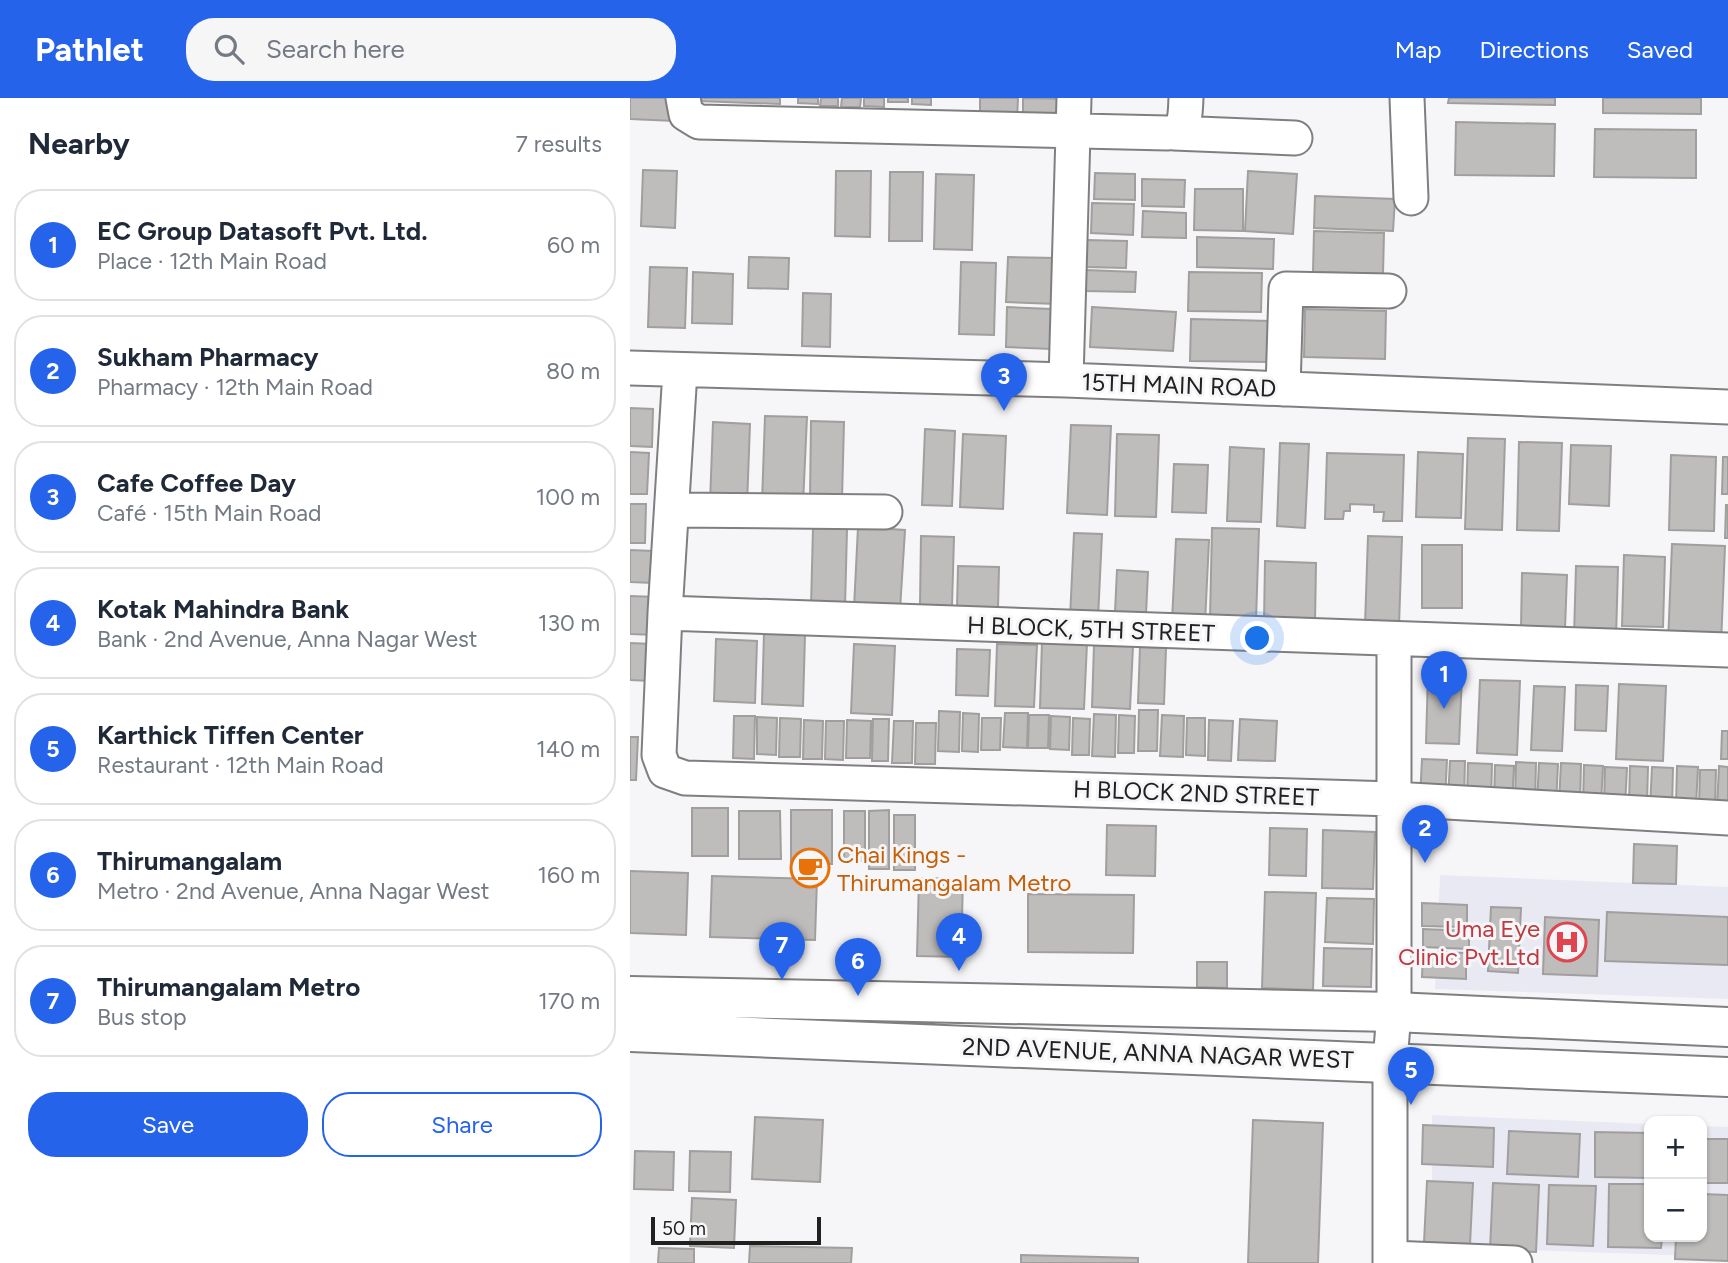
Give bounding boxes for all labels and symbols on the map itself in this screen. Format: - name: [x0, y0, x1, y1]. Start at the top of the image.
- pin: 3: [981, 353, 1027, 411]
- street label: 15TH MAIN ROAD: [1081, 367, 1277, 403]
- street label: H BLOCK, 5TH STREET: [966, 610, 1216, 648]
- your location: [1240, 621, 1274, 655]
- pin: 1: [1421, 651, 1467, 709]
- street label: H BLOCK 2ND STREET: [1072, 774, 1320, 812]
- pin: 2: [1402, 805, 1448, 863]
- place label: Chai Kings - Thirumangalam Metro: [837, 840, 1071, 897]
- cafe icon: Chai Kings - Thirumangalam Metro: [789, 847, 831, 889]
- pin: 4: [936, 913, 982, 971]
- place label: Uma Eye Clinic Pvt.Ltd: [1398, 914, 1540, 971]
- hospital icon: Uma Eye Clinic Pvt.Ltd: [1546, 921, 1588, 963]
- pin: 7: [759, 922, 805, 980]
- pin: 6: [835, 938, 881, 996]
- street label: 2ND AVENUE, ANNA NAGAR WEST: [962, 1032, 1354, 1074]
- pin: 5: [1388, 1047, 1434, 1105]
- scale bar: [651, 1214, 821, 1246]

